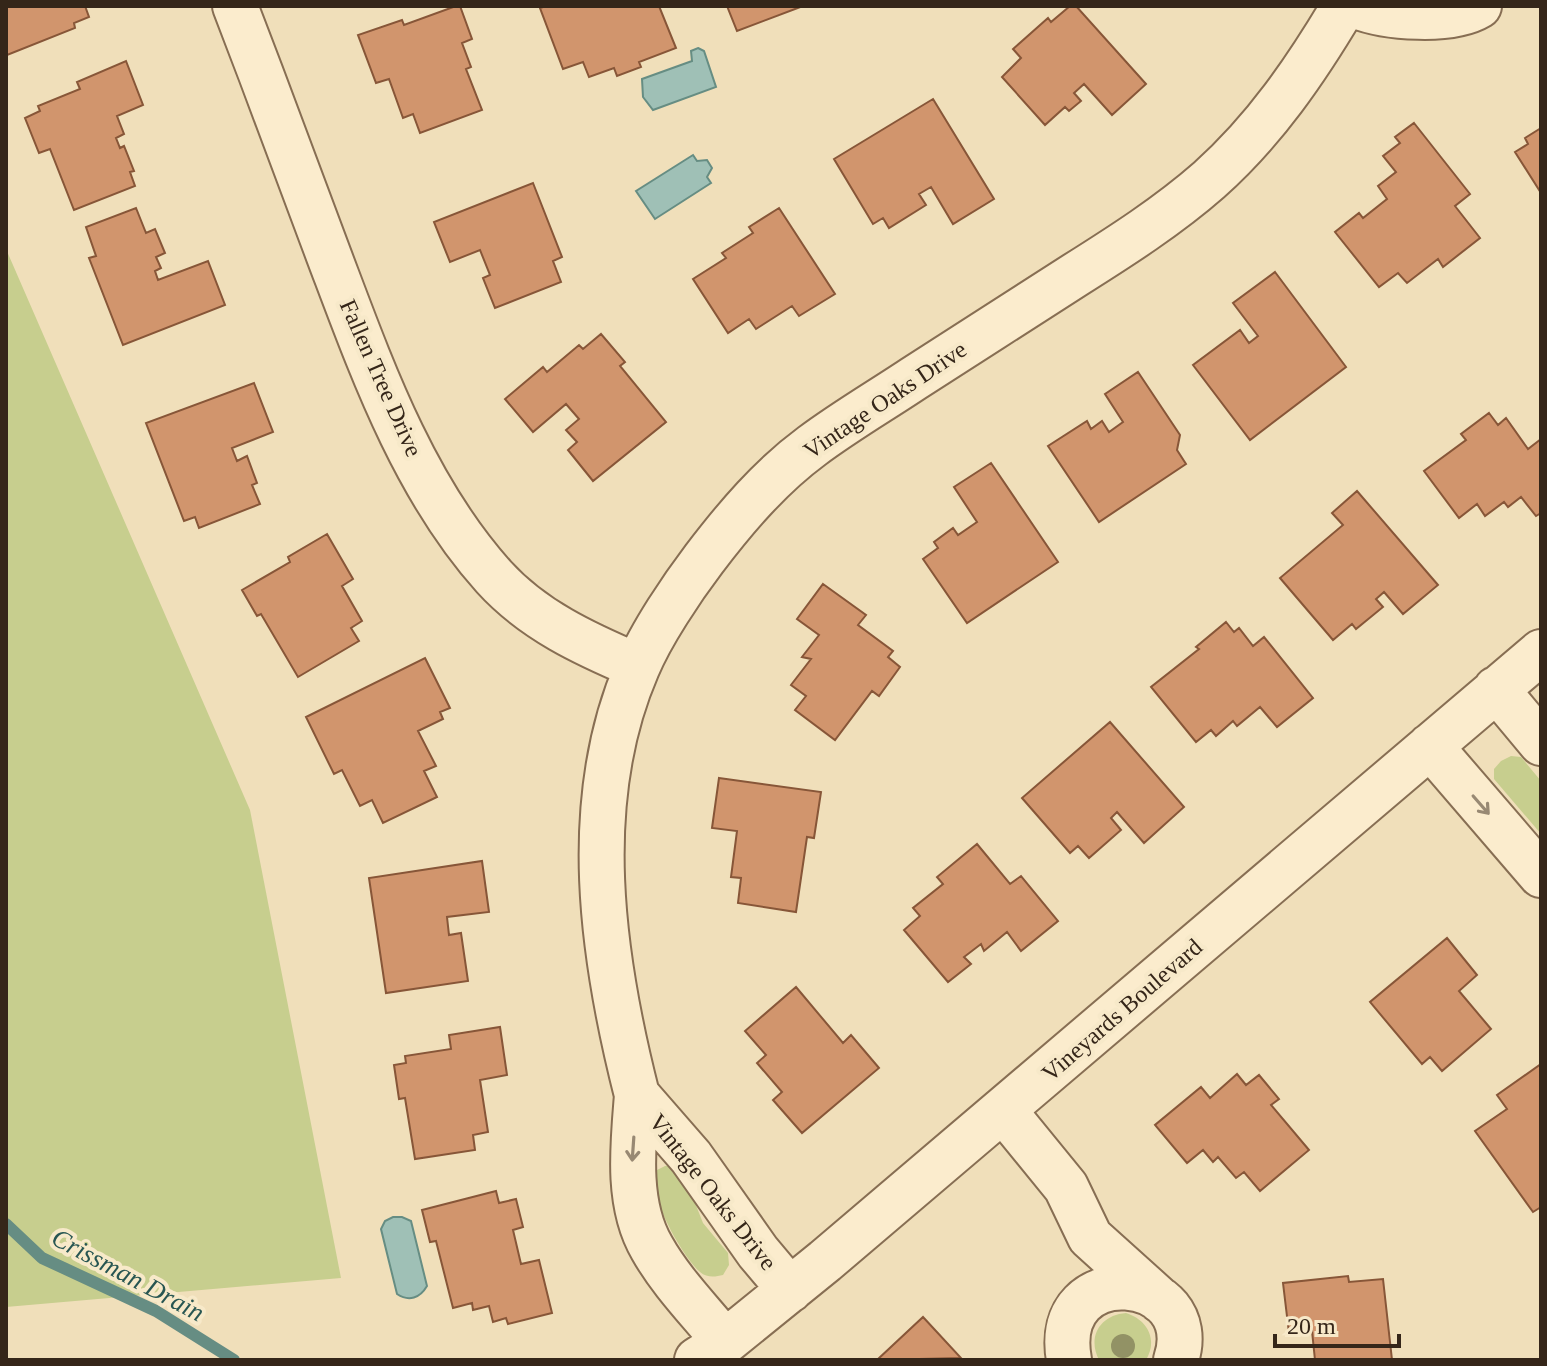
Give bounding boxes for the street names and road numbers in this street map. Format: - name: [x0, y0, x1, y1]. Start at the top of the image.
- street label: Fallen Tree Drive: [335, 295, 427, 461]
- street label: Vintage Oaks Drive: [799, 336, 971, 464]
- street label: Vineyards Boulevard: [1037, 934, 1207, 1086]
- street label: Vintage Oaks Drive: [644, 1109, 782, 1275]

